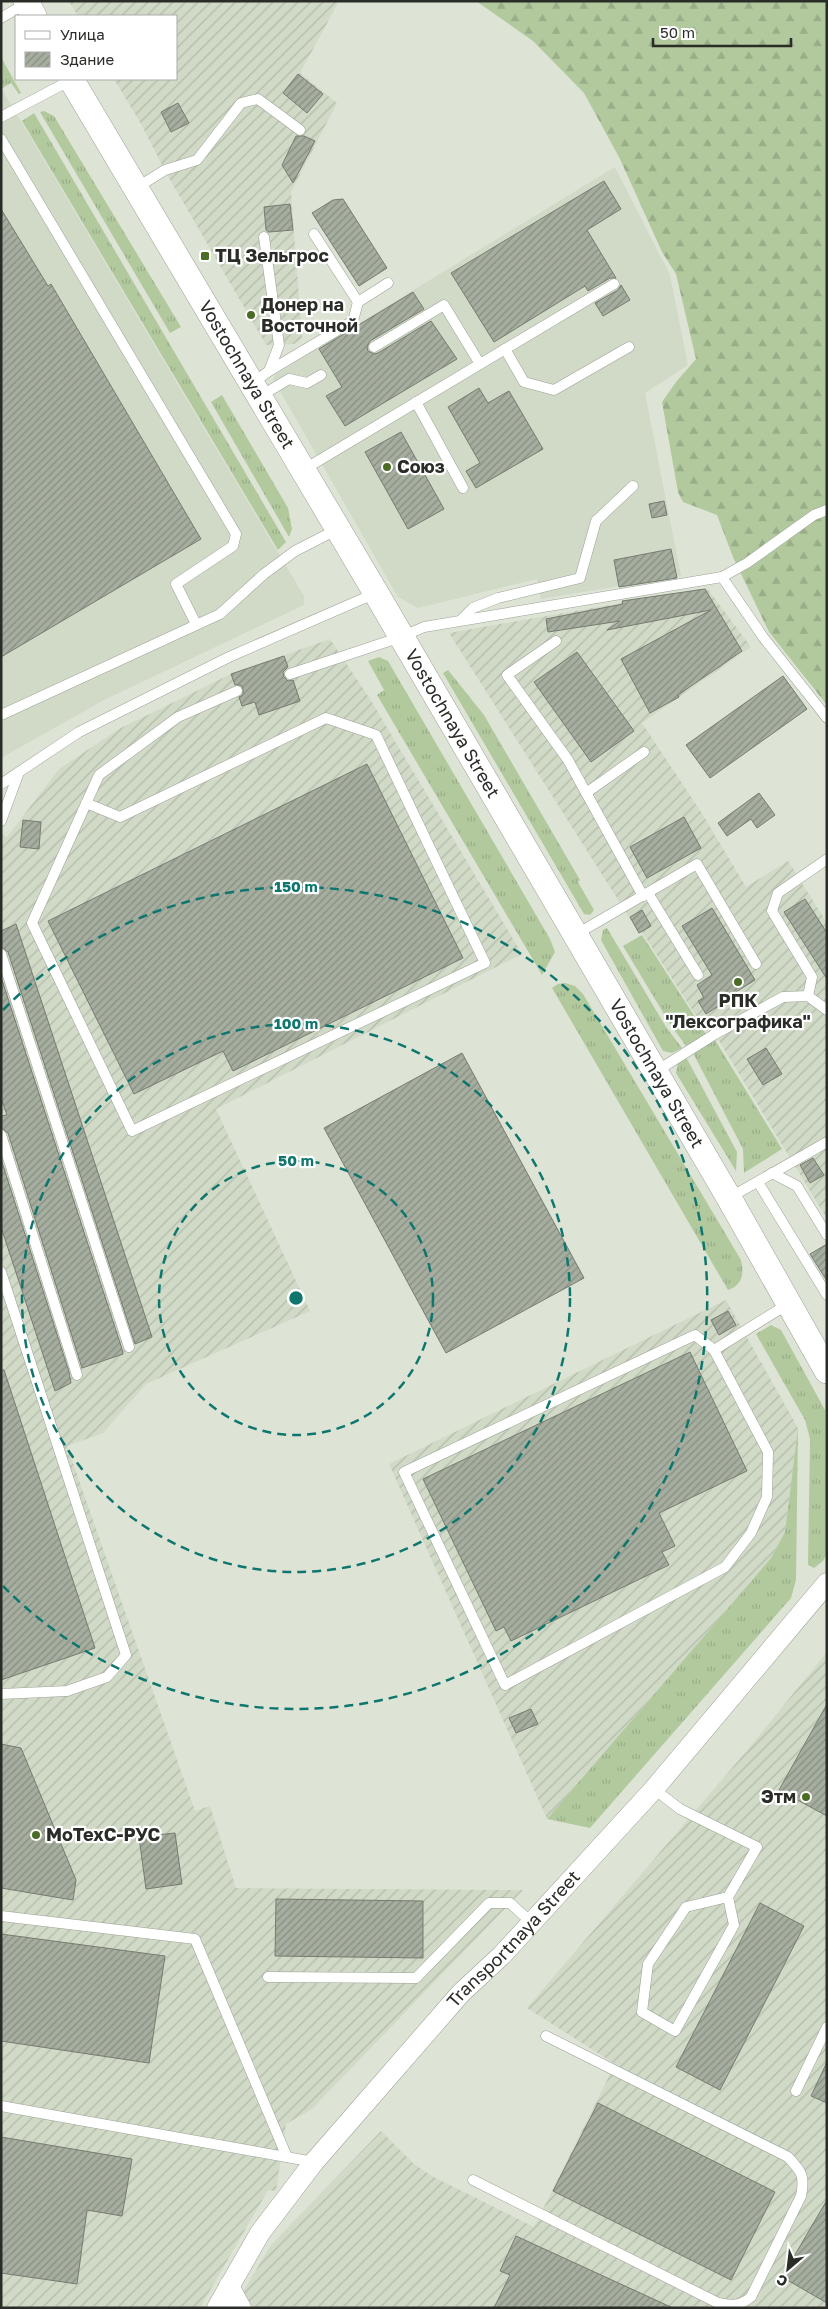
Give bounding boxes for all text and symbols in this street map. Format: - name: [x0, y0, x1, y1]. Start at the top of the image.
- legend: [15, 15, 178, 80]
- scale bar: [653, 15, 790, 47]
- text: 50 m: [660, 23, 695, 41]
- text: Улица: [60, 25, 105, 43]
- text: Здание: [60, 50, 114, 68]
- place label: ТЦ Зельгрос: [215, 244, 329, 266]
- marker: ТЦ Зельгрос: [199, 250, 211, 262]
- place label: Донер на Восточной: [261, 293, 358, 336]
- street label: Vostochnaya Street: [195, 296, 300, 452]
- marker: Донер на Восточной: [245, 309, 257, 321]
- place label: Союз: [397, 455, 445, 477]
- marker: Союз: [381, 461, 393, 473]
- street label: Vostochnaya Street: [401, 645, 505, 802]
- text: 150 m: [274, 877, 318, 895]
- marker: РПК "Лексографика": [732, 976, 744, 988]
- place label: РПК "Лексографика": [665, 989, 811, 1032]
- street label: Vostochnaya Street: [605, 995, 709, 1151]
- text: 100 m: [274, 1014, 318, 1032]
- text: 50 m: [278, 1151, 314, 1169]
- centre of rings: [287, 1289, 305, 1307]
- place label: Этм: [761, 1785, 796, 1807]
- marker: Этм: [800, 1791, 812, 1803]
- place label: МоТехС-РУС: [46, 1823, 161, 1845]
- marker: МоТехС-РУС: [30, 1829, 42, 1841]
- street label: Transportnaya Street: [442, 1865, 584, 2011]
- north arrow: [763, 2244, 813, 2294]
- text: С: [773, 2271, 790, 2291]

